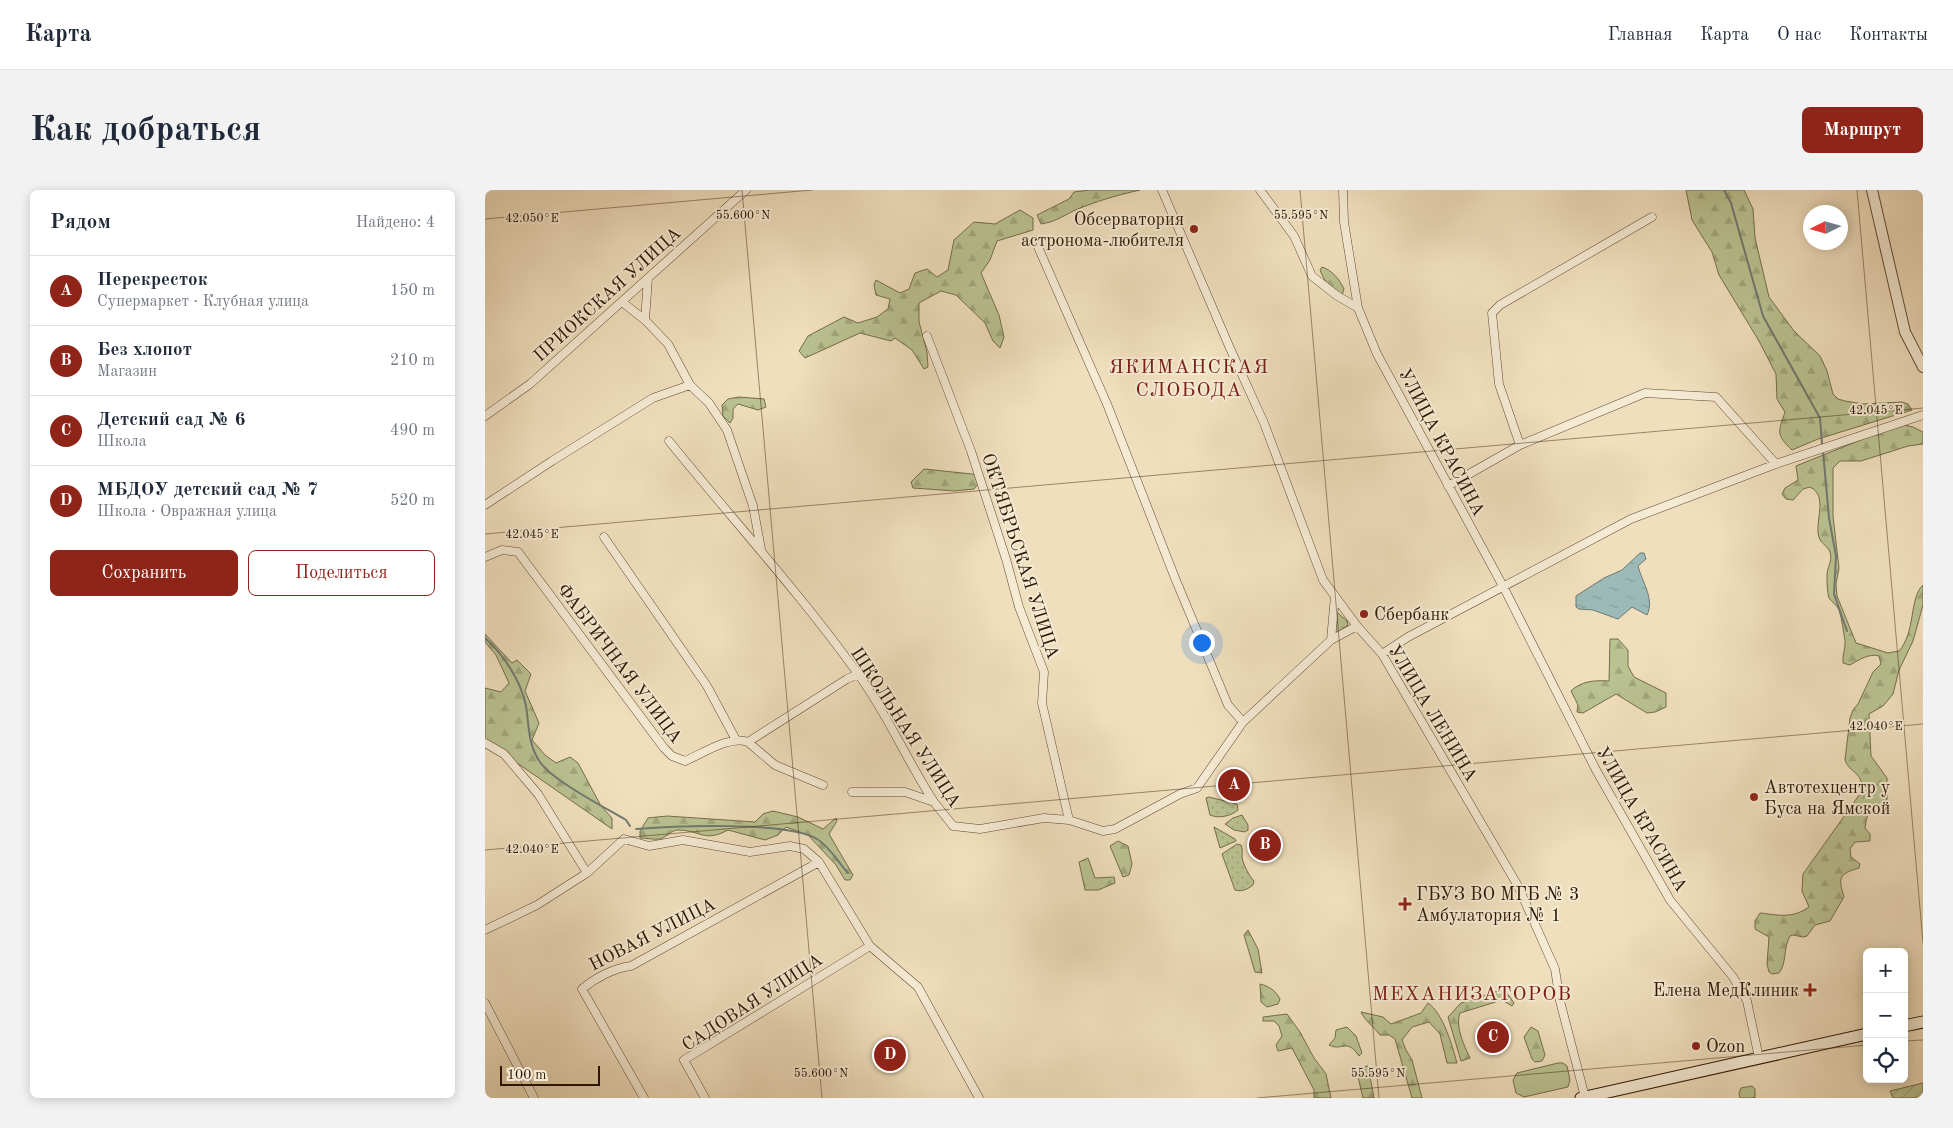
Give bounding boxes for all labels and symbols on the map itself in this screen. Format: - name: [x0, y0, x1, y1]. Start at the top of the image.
- north arrow: [1803, 205, 1848, 250]
- text: 55.600°N: [716, 209, 770, 222]
- text: 55.595°N: [1274, 209, 1328, 222]
- place label: Обсерватория астронома-любителя: [1021, 211, 1184, 250]
- text: 42.050°E: [505, 212, 559, 225]
- marker: Обсерватория астронома-любителя: [1188, 223, 1200, 235]
- street label: ПРИОКСКАЯ УЛИЦА: [531, 224, 685, 365]
- district label: ЯКИМАНСКАЯ СЛОБОДА: [1109, 358, 1269, 401]
- street label: УЛИЦА КРАСИНА: [1395, 366, 1488, 519]
- text: 42.045°E: [1849, 404, 1903, 417]
- street label: ОКТЯБРЬСКАЯ УЛИЦА: [978, 451, 1062, 662]
- text: 42.045°E: [505, 528, 559, 541]
- street label: ФАБРИЧНАЯ УЛИЦА: [554, 581, 685, 747]
- place label: Сбербанк: [1374, 606, 1449, 624]
- marker: Сбербанк: [1358, 608, 1370, 620]
- your location: [1189, 630, 1215, 656]
- street label: УЛИЦА ЛЕНИНА: [1384, 642, 1480, 785]
- street label: ШКОЛЬНАЯ УЛИЦА: [847, 644, 964, 811]
- text: 42.040°E: [1849, 721, 1903, 733]
- street label: УЛИЦА КРАСИНА: [1592, 744, 1690, 895]
- pin: A: [1218, 766, 1250, 804]
- place label: Автотехцентр у Буса на Ямской: [1764, 779, 1891, 818]
- marker: Автотехцентр у Буса на Ямской: [1748, 791, 1760, 803]
- pin: B: [1249, 826, 1281, 864]
- text: 42.040°E: [505, 844, 559, 856]
- place label: ГБУЗ ВО МГБ № 3 Амбулатория № 1: [1416, 886, 1579, 925]
- street label: НОВАЯ УЛИЦА: [586, 895, 719, 974]
- marker: ГБУЗ ВО МГБ № 3 Амбулатория № 1: [1398, 897, 1412, 911]
- street label: САДОВАЯ УЛИЦА: [679, 951, 826, 1055]
- place label: Елена МедКлиник: [1653, 982, 1799, 1000]
- marker: Елена МедКлиник: [1803, 983, 1817, 997]
- district label: МЕХАНИЗАТОРОВ: [1372, 985, 1572, 1005]
- pin: C: [1477, 1018, 1509, 1056]
- pin: D: [874, 1036, 906, 1074]
- place label: Ozon: [1706, 1038, 1745, 1056]
- marker: Ozon: [1690, 1040, 1702, 1052]
- scale bar: [500, 1063, 600, 1086]
- text: 55.600°N: [794, 1067, 848, 1080]
- text: 55.595°N: [1351, 1067, 1405, 1080]

